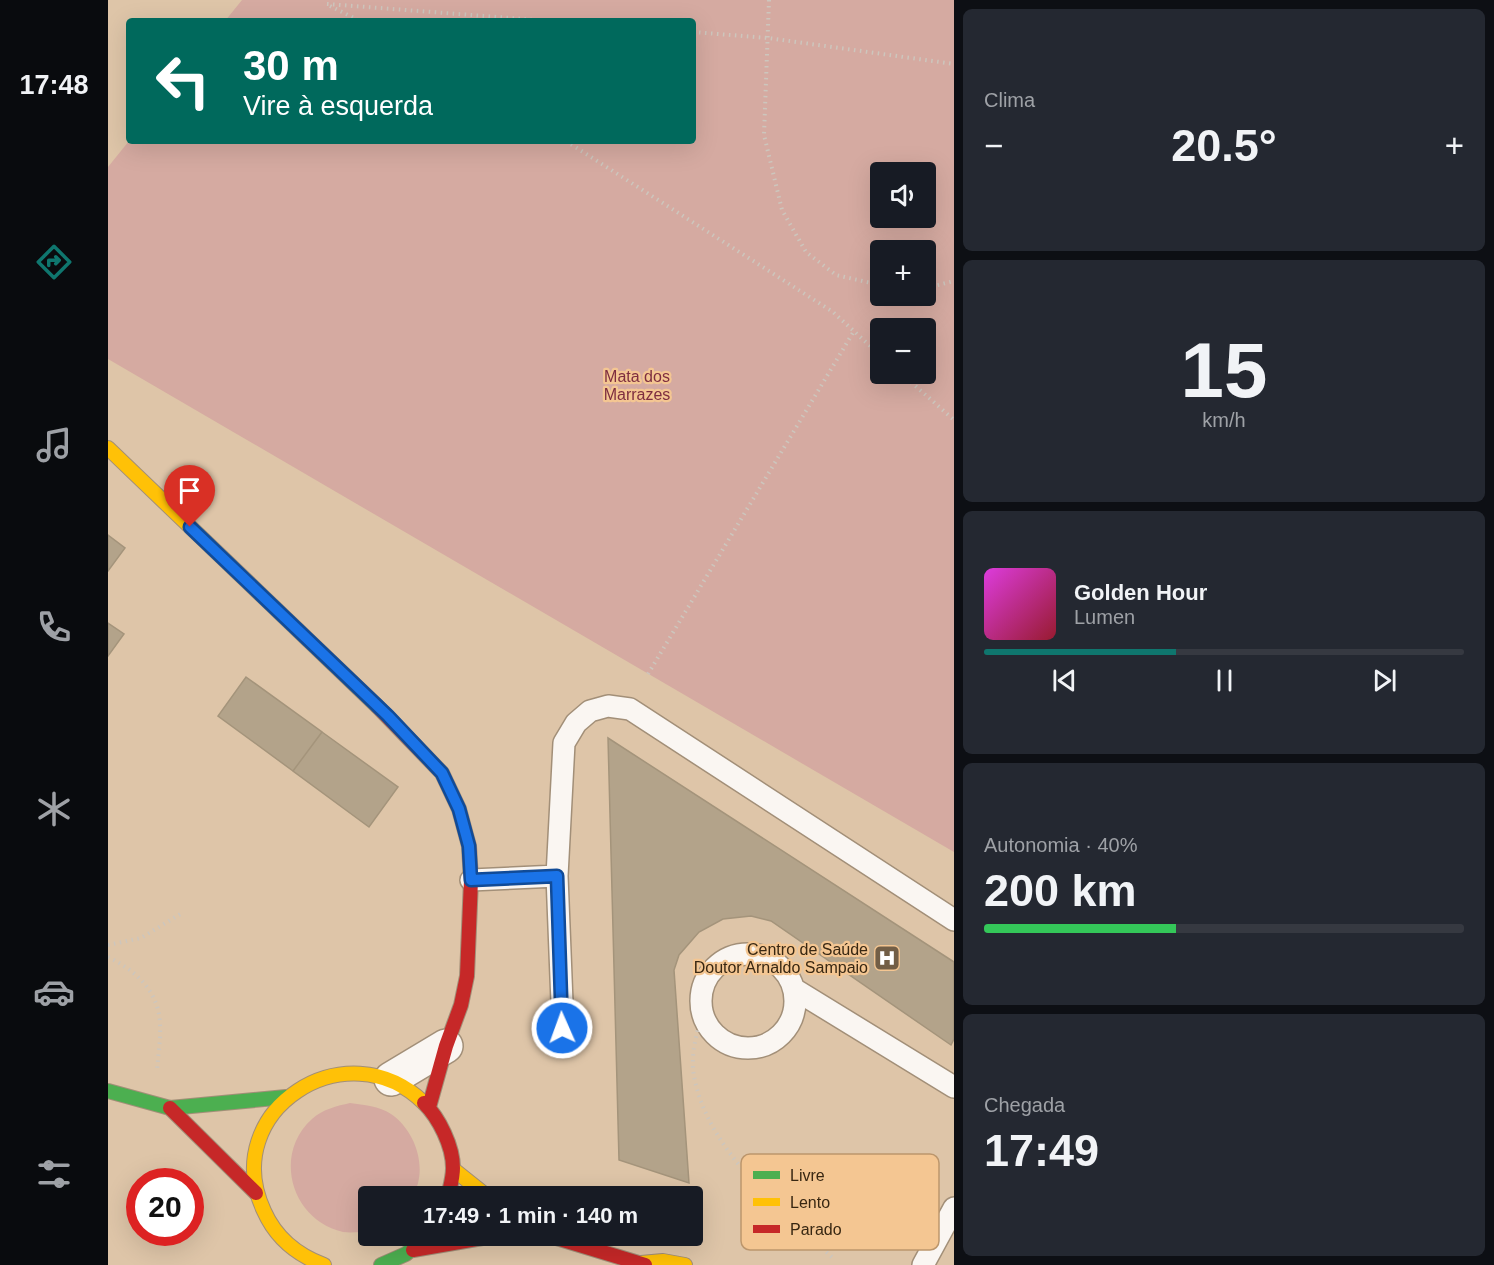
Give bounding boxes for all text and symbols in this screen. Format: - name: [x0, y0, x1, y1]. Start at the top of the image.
- icon: left: [144, 42, 222, 120]
- text: 30 m: [243, 42, 339, 89]
- text: 17:48: [19, 70, 89, 100]
- text: Clima: [984, 89, 1035, 111]
- text: Vire à esquerda: [243, 91, 433, 121]
- text: 20.5°: [1171, 120, 1277, 171]
- text: −: [984, 127, 1003, 164]
- text: +: [1445, 127, 1464, 164]
- map controls: [870, 162, 936, 384]
- button: sound: [870, 162, 936, 228]
- button: +: [870, 240, 936, 306]
- icon: directions: [33, 241, 75, 283]
- button: −: [870, 318, 936, 384]
- text: 15: [1181, 326, 1267, 414]
- park label: Mata dos Marrazes: [604, 368, 670, 403]
- text: km/h: [1202, 409, 1246, 431]
- icon: music: [33, 424, 75, 466]
- pin: [164, 465, 215, 527]
- icon: arrive: [173, 474, 206, 507]
- text: Golden Hour: [1074, 580, 1207, 605]
- icon: phone: [33, 606, 75, 648]
- text: Lumen: [1074, 606, 1135, 628]
- icon: previous: [1048, 664, 1081, 697]
- icon: pause: [1208, 664, 1241, 697]
- icon: next: [1368, 664, 1401, 697]
- icon: climate: [33, 788, 75, 830]
- text: Autonomia · 40%: [984, 834, 1137, 856]
- text: 200 km: [984, 865, 1137, 916]
- place label: Centro de Saúde Doutor Arnaldo Sampaio: [694, 941, 868, 976]
- hospital icon: Centro de Saúde Doutor Arnaldo Sampaio: [872, 943, 902, 973]
- icon: car: [33, 971, 75, 1013]
- position arrow: [530, 996, 594, 1060]
- text: Chegada: [984, 1094, 1065, 1116]
- text: 17:49: [984, 1125, 1099, 1176]
- icon: filters: [33, 1153, 75, 1195]
- legend: [741, 1154, 939, 1250]
- text: Livre: [790, 1167, 825, 1184]
- speed limit sign: 20: [126, 1168, 204, 1246]
- text: Lento: [790, 1194, 830, 1211]
- text: 17:49 · 1 min · 140 m: [423, 1203, 638, 1228]
- text: Parado: [790, 1221, 842, 1238]

